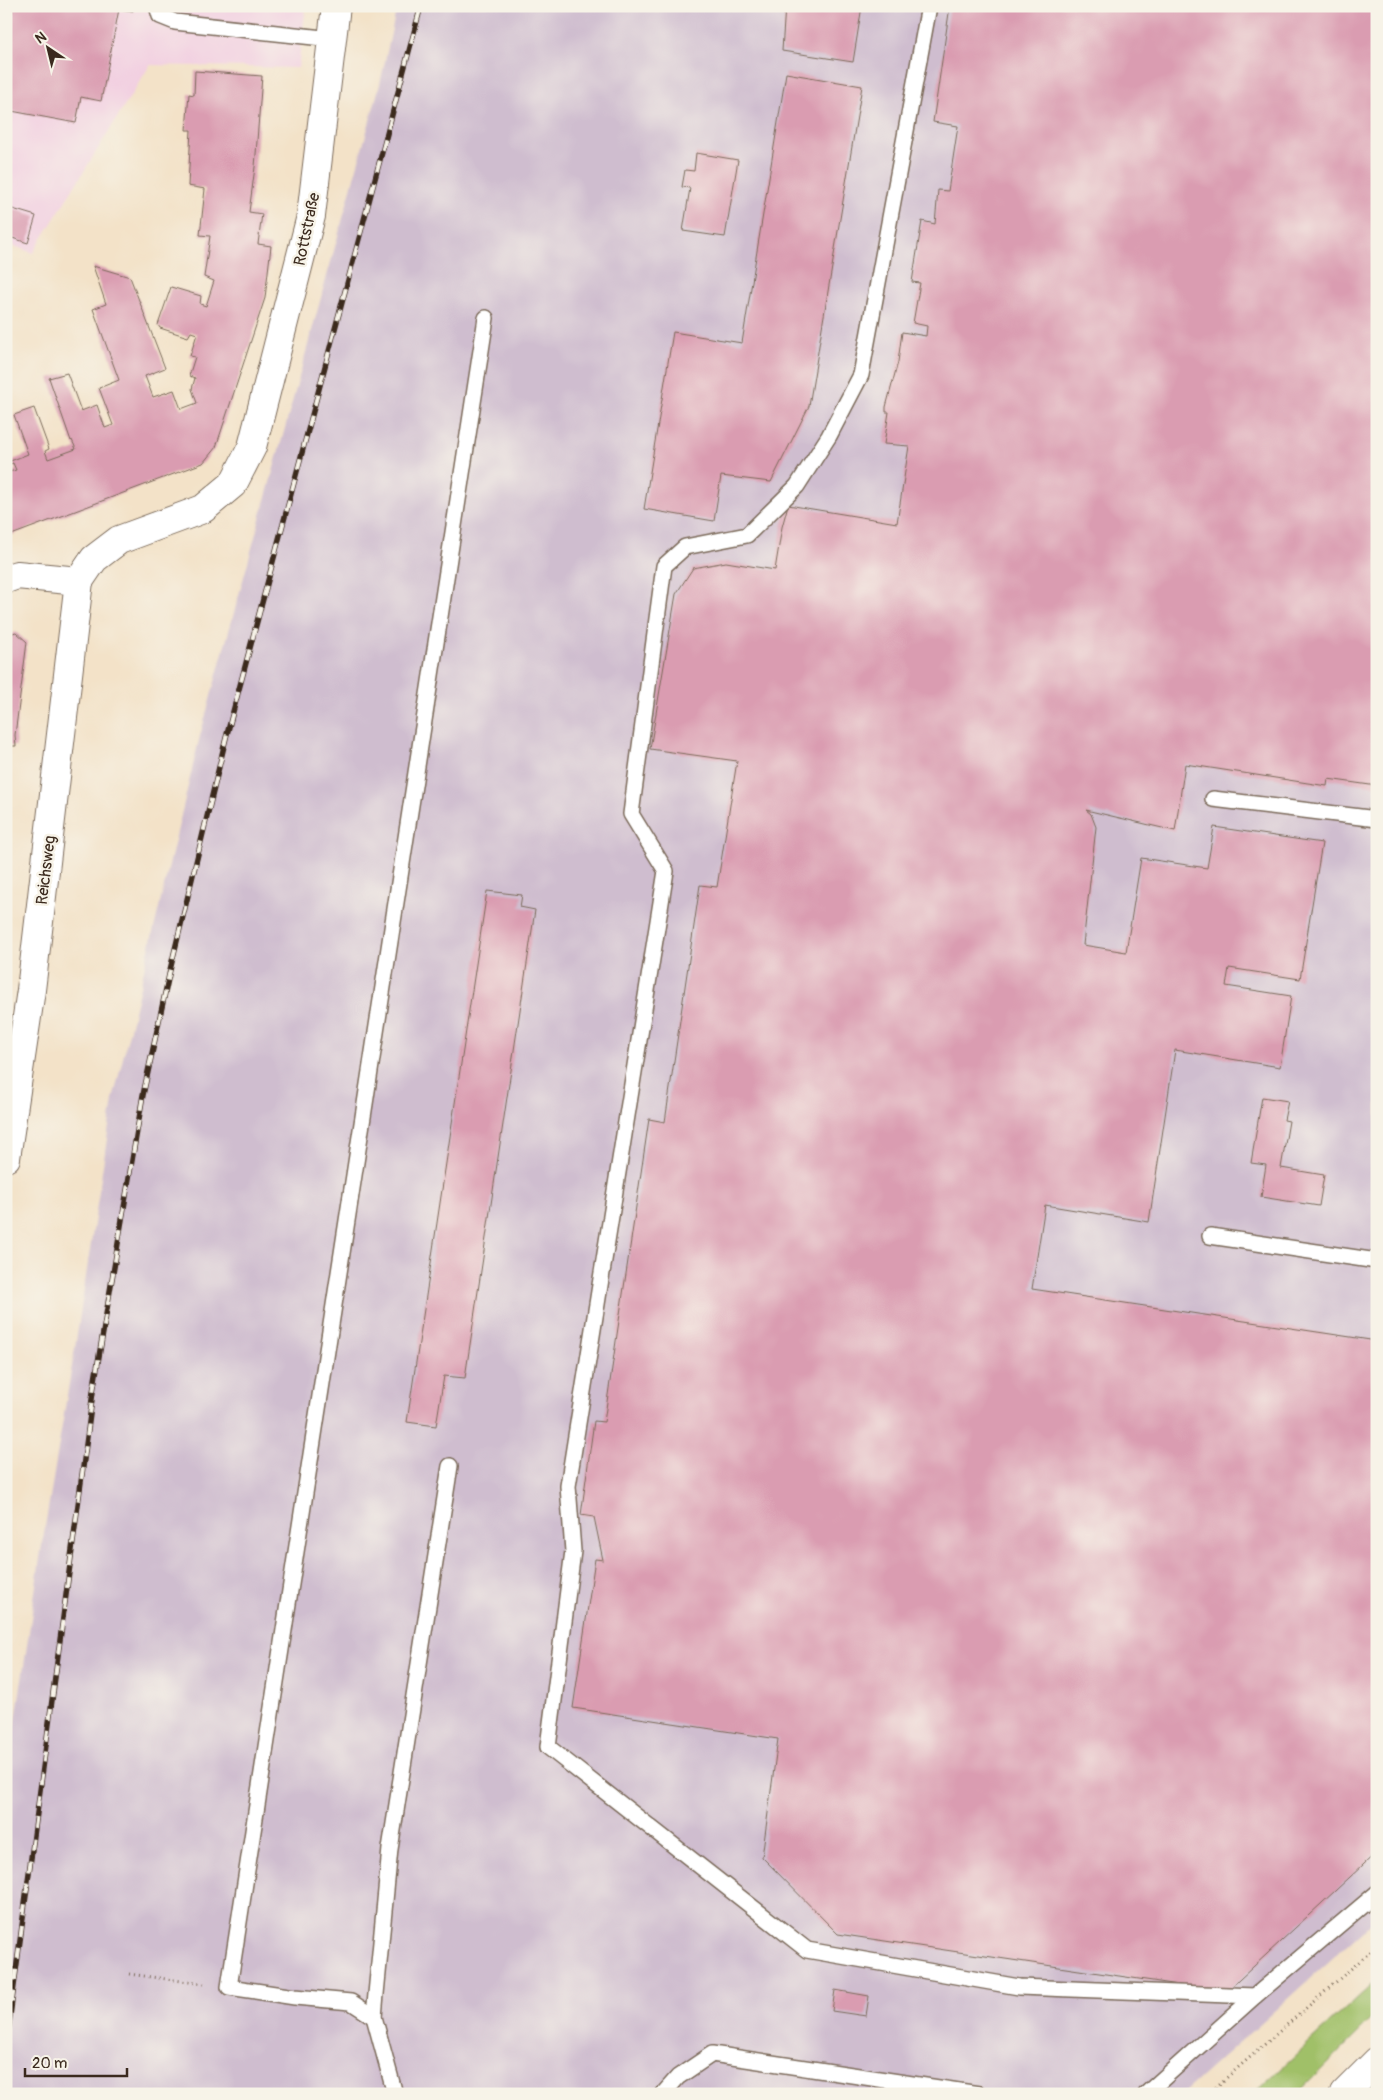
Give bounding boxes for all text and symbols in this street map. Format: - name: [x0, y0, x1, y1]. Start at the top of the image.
- north arrow: [22, 22, 72, 72]
- text: N: [32, 28, 50, 47]
- street label: Rottstraße: [289, 191, 324, 268]
- street label: Reichsweg: [32, 834, 60, 906]
- scale bar: [25, 2045, 128, 2077]
- text: 20 m: [32, 2054, 67, 2073]

